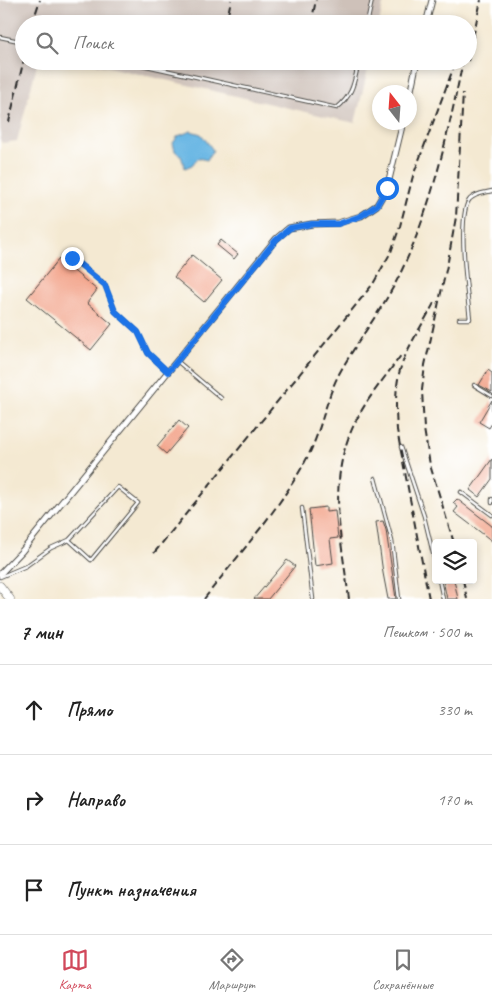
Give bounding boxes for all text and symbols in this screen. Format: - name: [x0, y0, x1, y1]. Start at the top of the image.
- search box: [15, 15, 477, 70]
- icon: search: [33, 29, 61, 57]
- text: Поиск: [73, 31, 113, 55]
- north arrow: [372, 85, 417, 130]
- route start: [376, 177, 399, 200]
- route end: [61, 247, 84, 270]
- map controls: [432, 539, 477, 584]
- button: layers: [432, 539, 477, 584]
- text: 7 мин: [20, 619, 63, 645]
- text: Пешком · 500 m: [383, 622, 472, 642]
- icon: ahead: [20, 696, 48, 724]
- text: Прямо: [67, 698, 112, 722]
- text: 330 m: [438, 700, 472, 720]
- icon: right: [20, 786, 48, 814]
- text: Направо: [67, 788, 125, 812]
- text: 170 m: [438, 790, 472, 810]
- icon: arrive: [20, 876, 48, 904]
- text: Пункт назначения: [67, 878, 196, 902]
- tab: Карта: [59, 946, 91, 993]
- tab: Маршрут: [209, 946, 255, 993]
- tab: Сохранённые: [372, 946, 433, 993]

